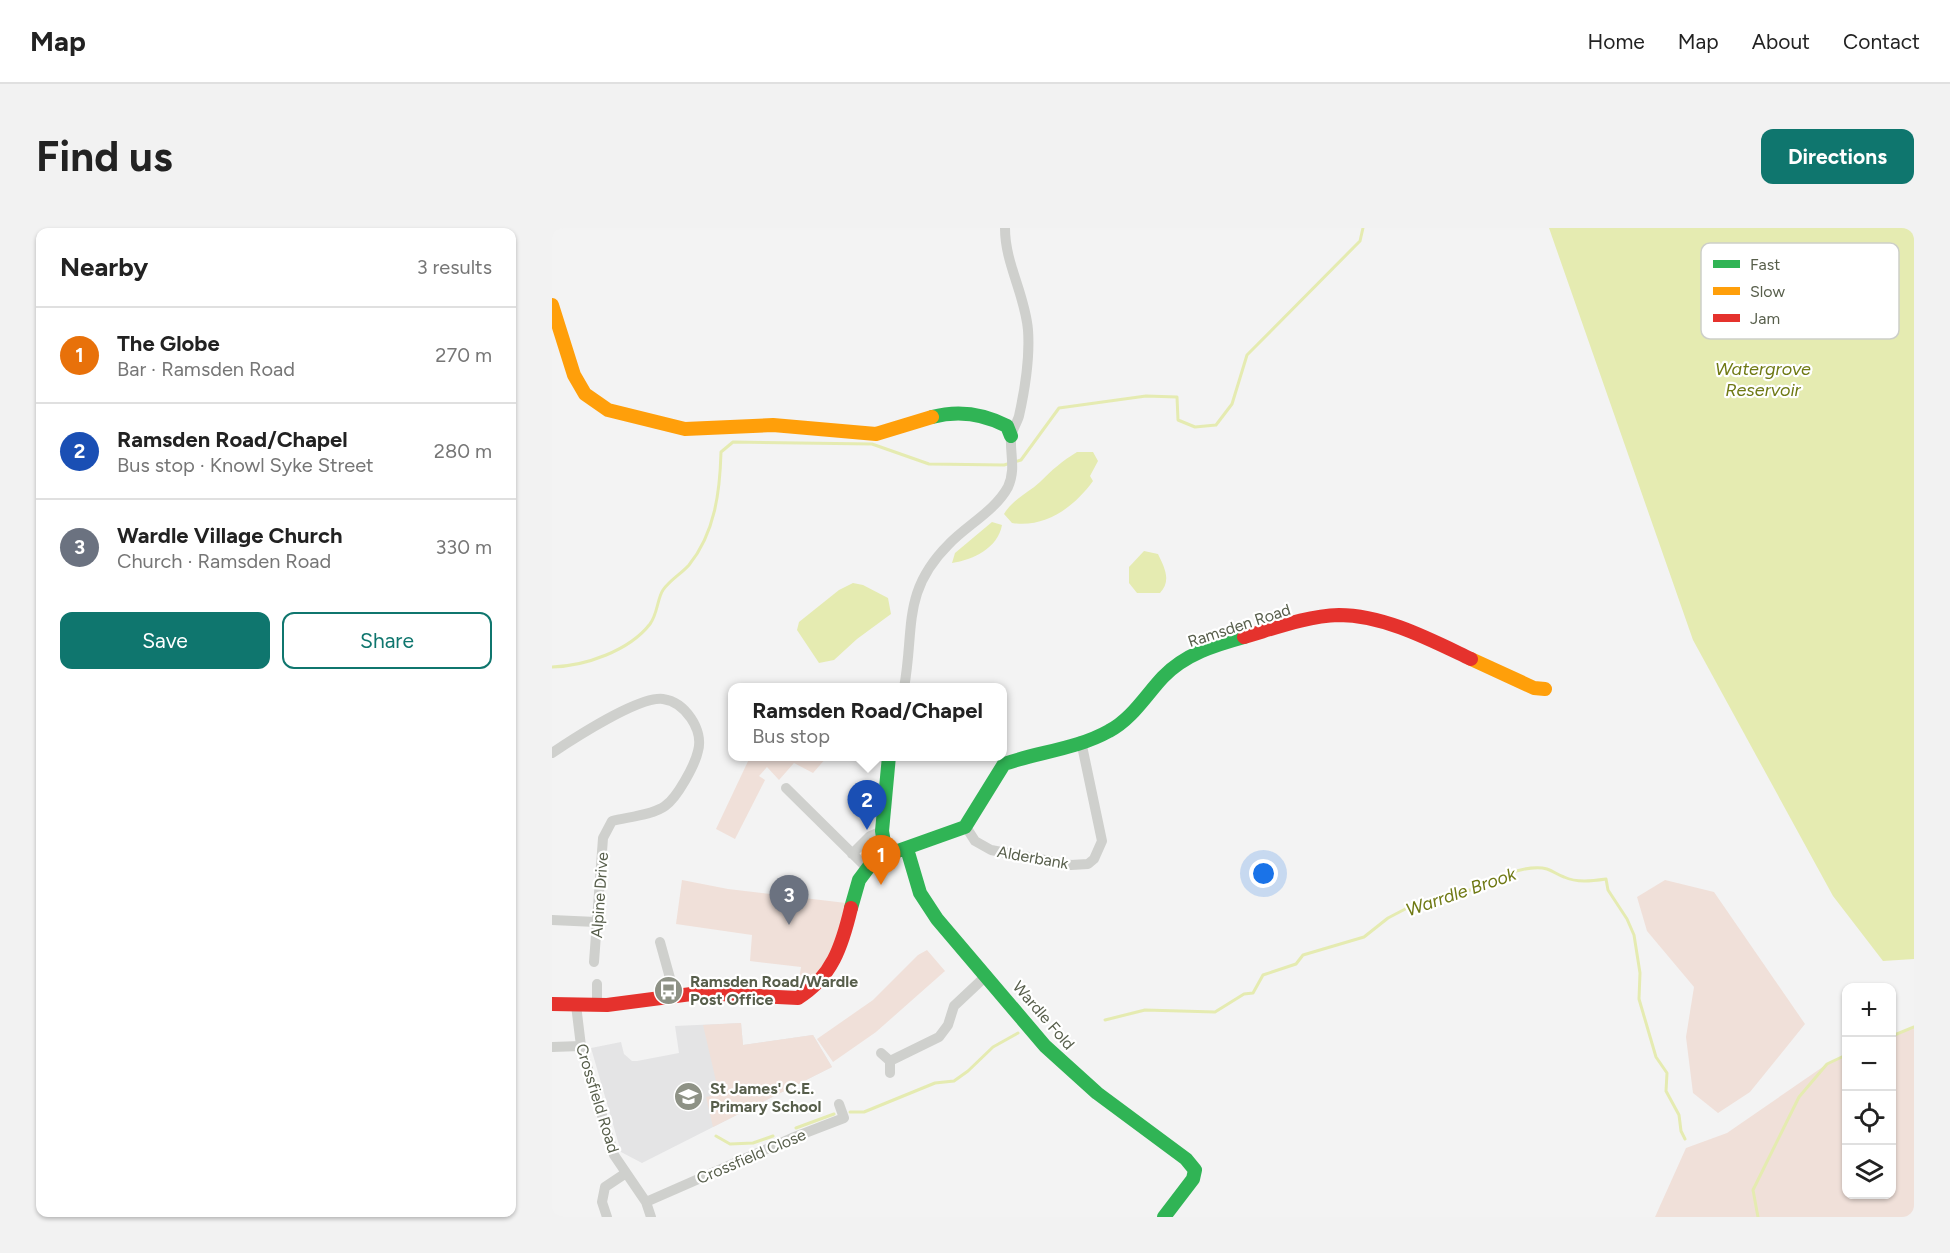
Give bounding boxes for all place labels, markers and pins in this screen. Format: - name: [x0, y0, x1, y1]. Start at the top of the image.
- pin: 2: [848, 780, 886, 830]
- pin: 1: [862, 836, 900, 885]
- pin: 3: [770, 876, 808, 925]
- place label: Ramsden Road/Wardle Post Office: [690, 972, 858, 1009]
- bus stop icon: Ramsden Road/Wardle Post Office: [653, 974, 685, 1006]
- place label: St James' C.E. Primary School: [710, 1079, 822, 1116]
- school or university icon: St James' C.E. Primary School: [673, 1081, 705, 1113]

